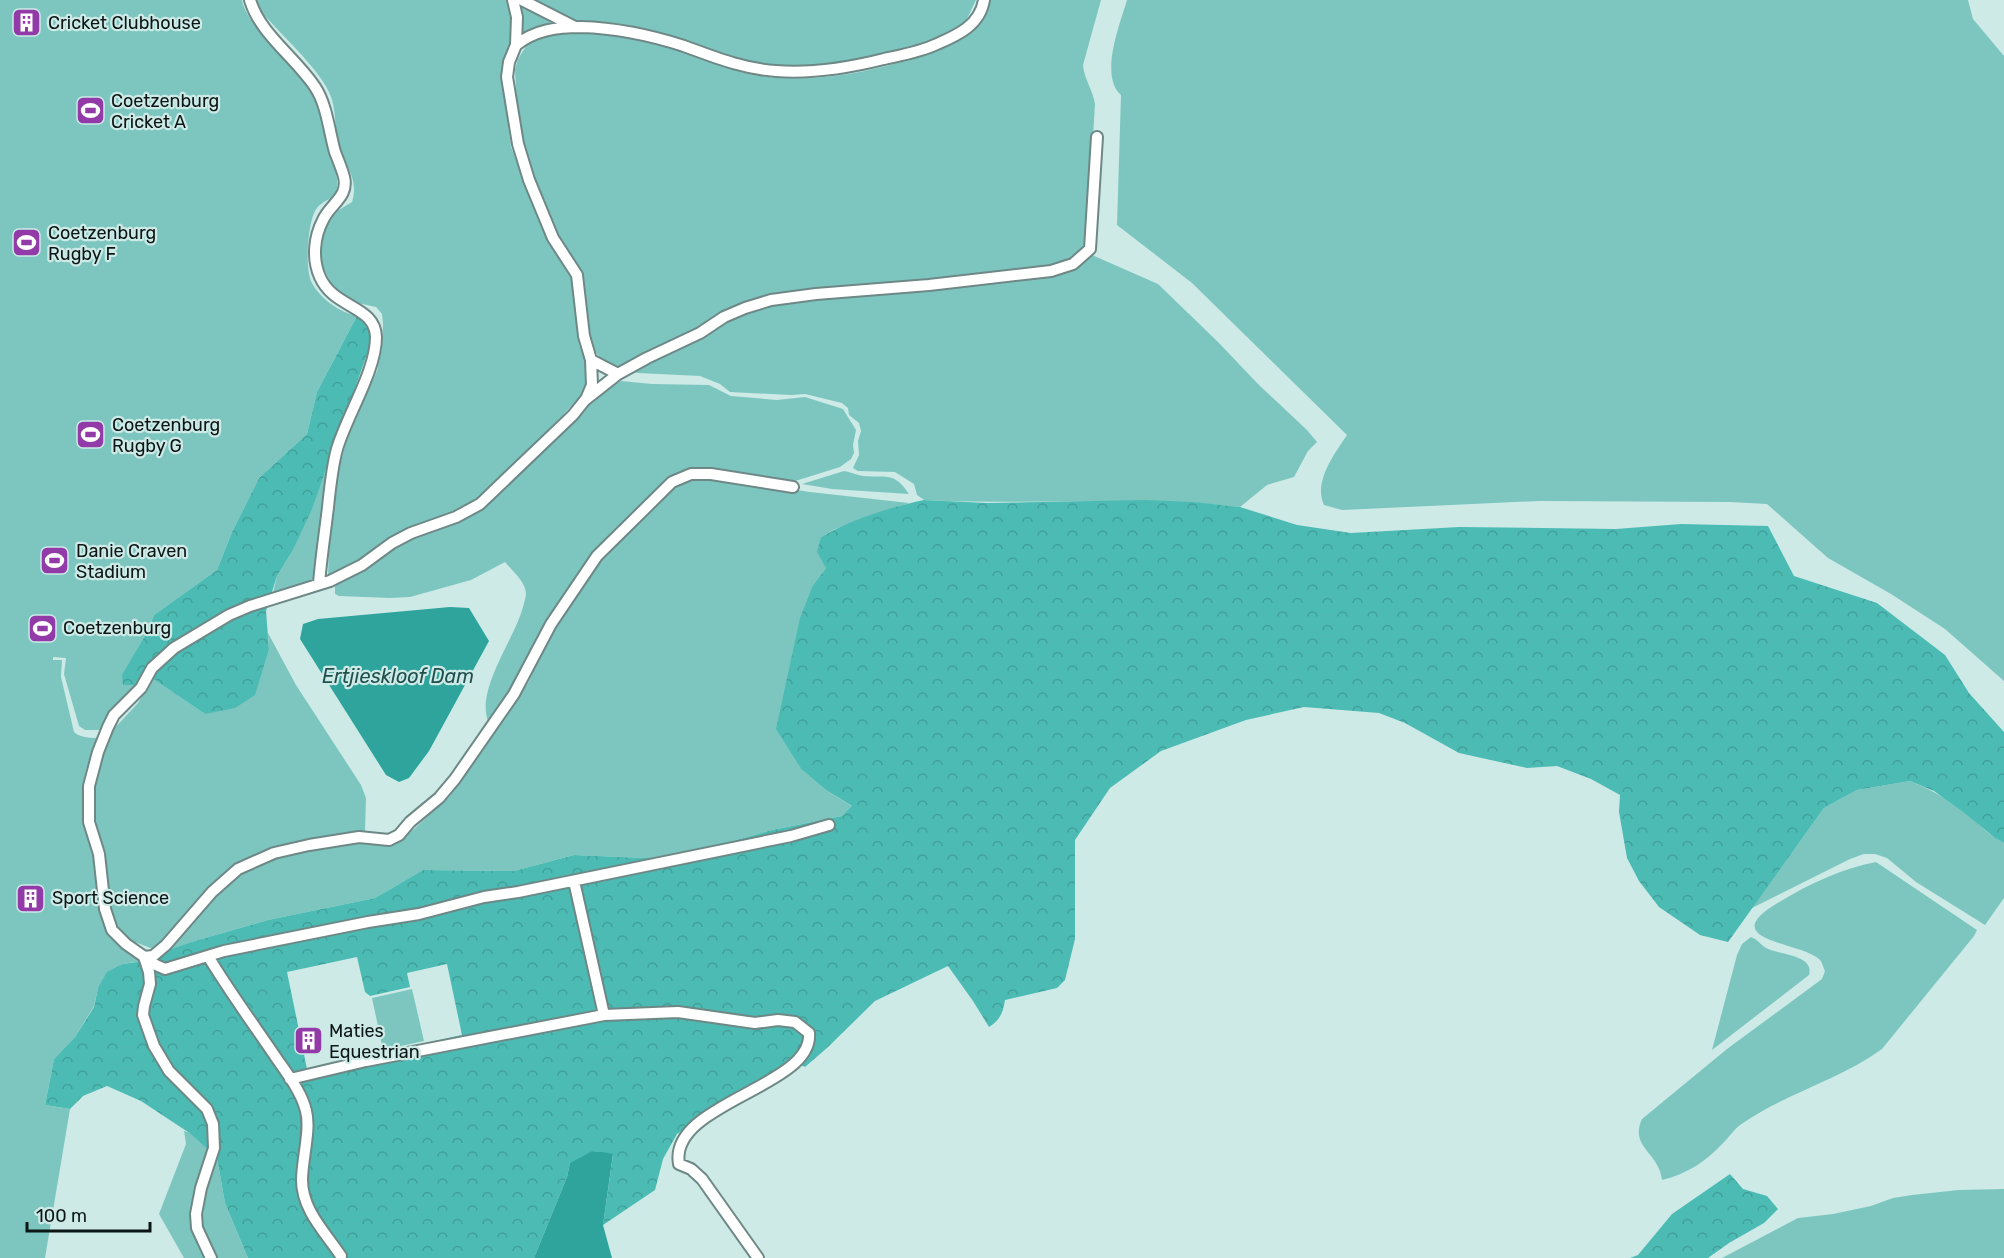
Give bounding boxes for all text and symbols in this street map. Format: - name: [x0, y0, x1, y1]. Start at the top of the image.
- building icon: Cricket Clubhouse: [11, 7, 43, 39]
- place label: Cricket Clubhouse: [48, 12, 201, 34]
- place label: Coetzenburg Cricket A: [111, 90, 219, 133]
- sports icon: Coetzenburg Cricket A: [74, 95, 106, 127]
- place label: Coetzenburg Rugby F: [48, 222, 156, 265]
- sports icon: Coetzenburg Rugby F: [11, 227, 43, 259]
- place label: Coetzenburg Rugby G: [112, 414, 220, 457]
- sports icon: Coetzenburg Rugby G: [75, 419, 107, 451]
- place label: Danie Craven Stadium: [76, 540, 187, 583]
- sports icon: Danie Craven Stadium: [39, 545, 71, 577]
- sports icon: Coetzenburg: [26, 612, 58, 644]
- place label: Coetzenburg: [63, 617, 171, 639]
- water label: Ertjieskloof Dam: [322, 664, 474, 688]
- building icon: Sport Science: [15, 882, 47, 914]
- place label: Sport Science: [52, 887, 169, 909]
- place label: Maties Equestrian: [329, 1020, 420, 1063]
- building icon: Maties Equestrian: [292, 1025, 324, 1057]
- scale bar: [27, 1195, 150, 1233]
- text: 100 m: [36, 1205, 87, 1227]

